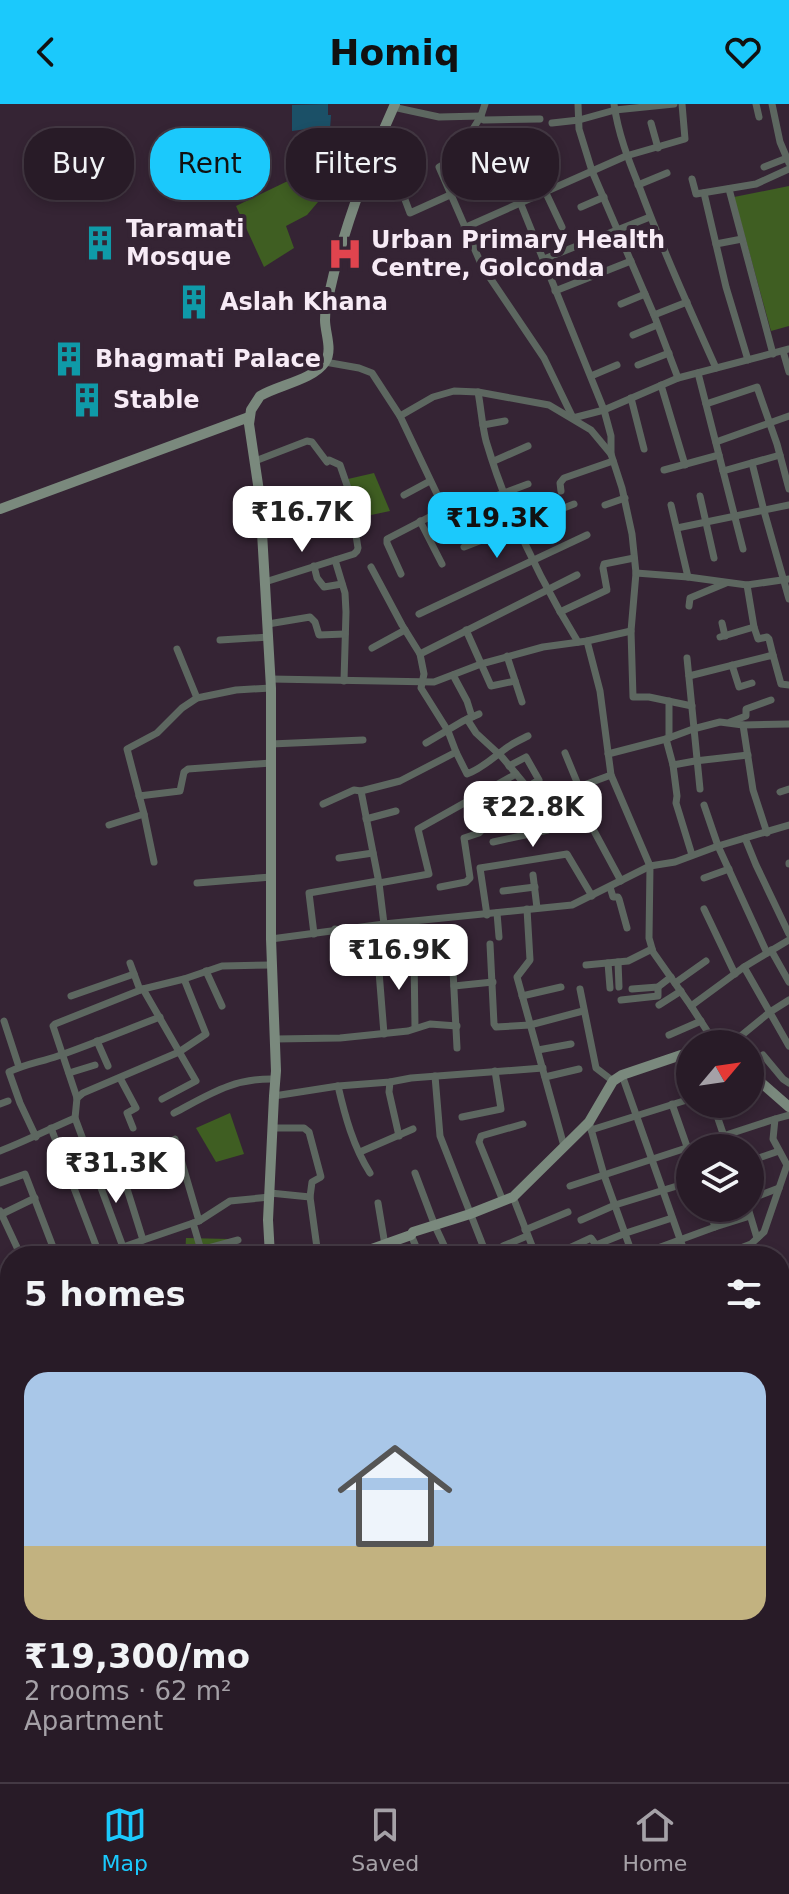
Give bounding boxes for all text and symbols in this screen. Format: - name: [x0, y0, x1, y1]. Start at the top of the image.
- icon: back: [24, 30, 68, 74]
- icon: heart: [721, 30, 765, 74]
- text: Homiq: [329, 32, 460, 73]
- chip: Buy: [24, 128, 134, 200]
- chip: Rent: [150, 128, 270, 200]
- chip: Filters: [286, 128, 426, 200]
- chip: New: [442, 128, 559, 200]
- place label: Taramati Mosque: [126, 215, 244, 271]
- building icon: Taramati Mosque: [81, 224, 119, 262]
- place label: Urban Primary Health Centre, Golconda: [371, 226, 665, 282]
- hospital icon: Urban Primary Health Centre, Golconda: [326, 235, 364, 273]
- building icon: Aslah Khana: [175, 283, 213, 321]
- place label: Aslah Khana: [220, 288, 388, 316]
- building icon: Bhagmati Palace: [50, 340, 88, 378]
- place label: Bhagmati Palace: [95, 345, 321, 373]
- building icon: Stable: [68, 381, 106, 419]
- place label: Stable: [113, 386, 200, 414]
- pin: ₹16.7K: [237, 486, 367, 554]
- pin: ₹19.3K: [432, 492, 562, 560]
- text: ₹16.7K: [251, 497, 353, 527]
- text: ₹19.3K: [446, 503, 548, 533]
- pin: ₹22.8K: [468, 781, 598, 849]
- text: ₹22.8K: [482, 792, 584, 822]
- pin: ₹16.9K: [334, 924, 464, 992]
- text: ₹16.9K: [348, 935, 450, 965]
- north arrow: [676, 1030, 764, 1118]
- map controls: [676, 1030, 764, 1222]
- button: layers: [676, 1134, 764, 1222]
- pin: ₹31.3K: [51, 1137, 181, 1205]
- text: ₹31.3K: [65, 1148, 167, 1178]
- icon: filters: [722, 1272, 766, 1316]
- text: 5 homes: [24, 1274, 186, 1314]
- icon: home: [323, 1424, 467, 1568]
- text: ₹19,300/mo: [24, 1636, 250, 1676]
- text: 2 rooms · 62 m²: [24, 1676, 232, 1706]
- text: Apartment: [24, 1706, 163, 1736]
- tab: Map: [102, 1803, 148, 1876]
- tab: Saved: [351, 1803, 419, 1876]
- tab: Home: [622, 1803, 687, 1876]

